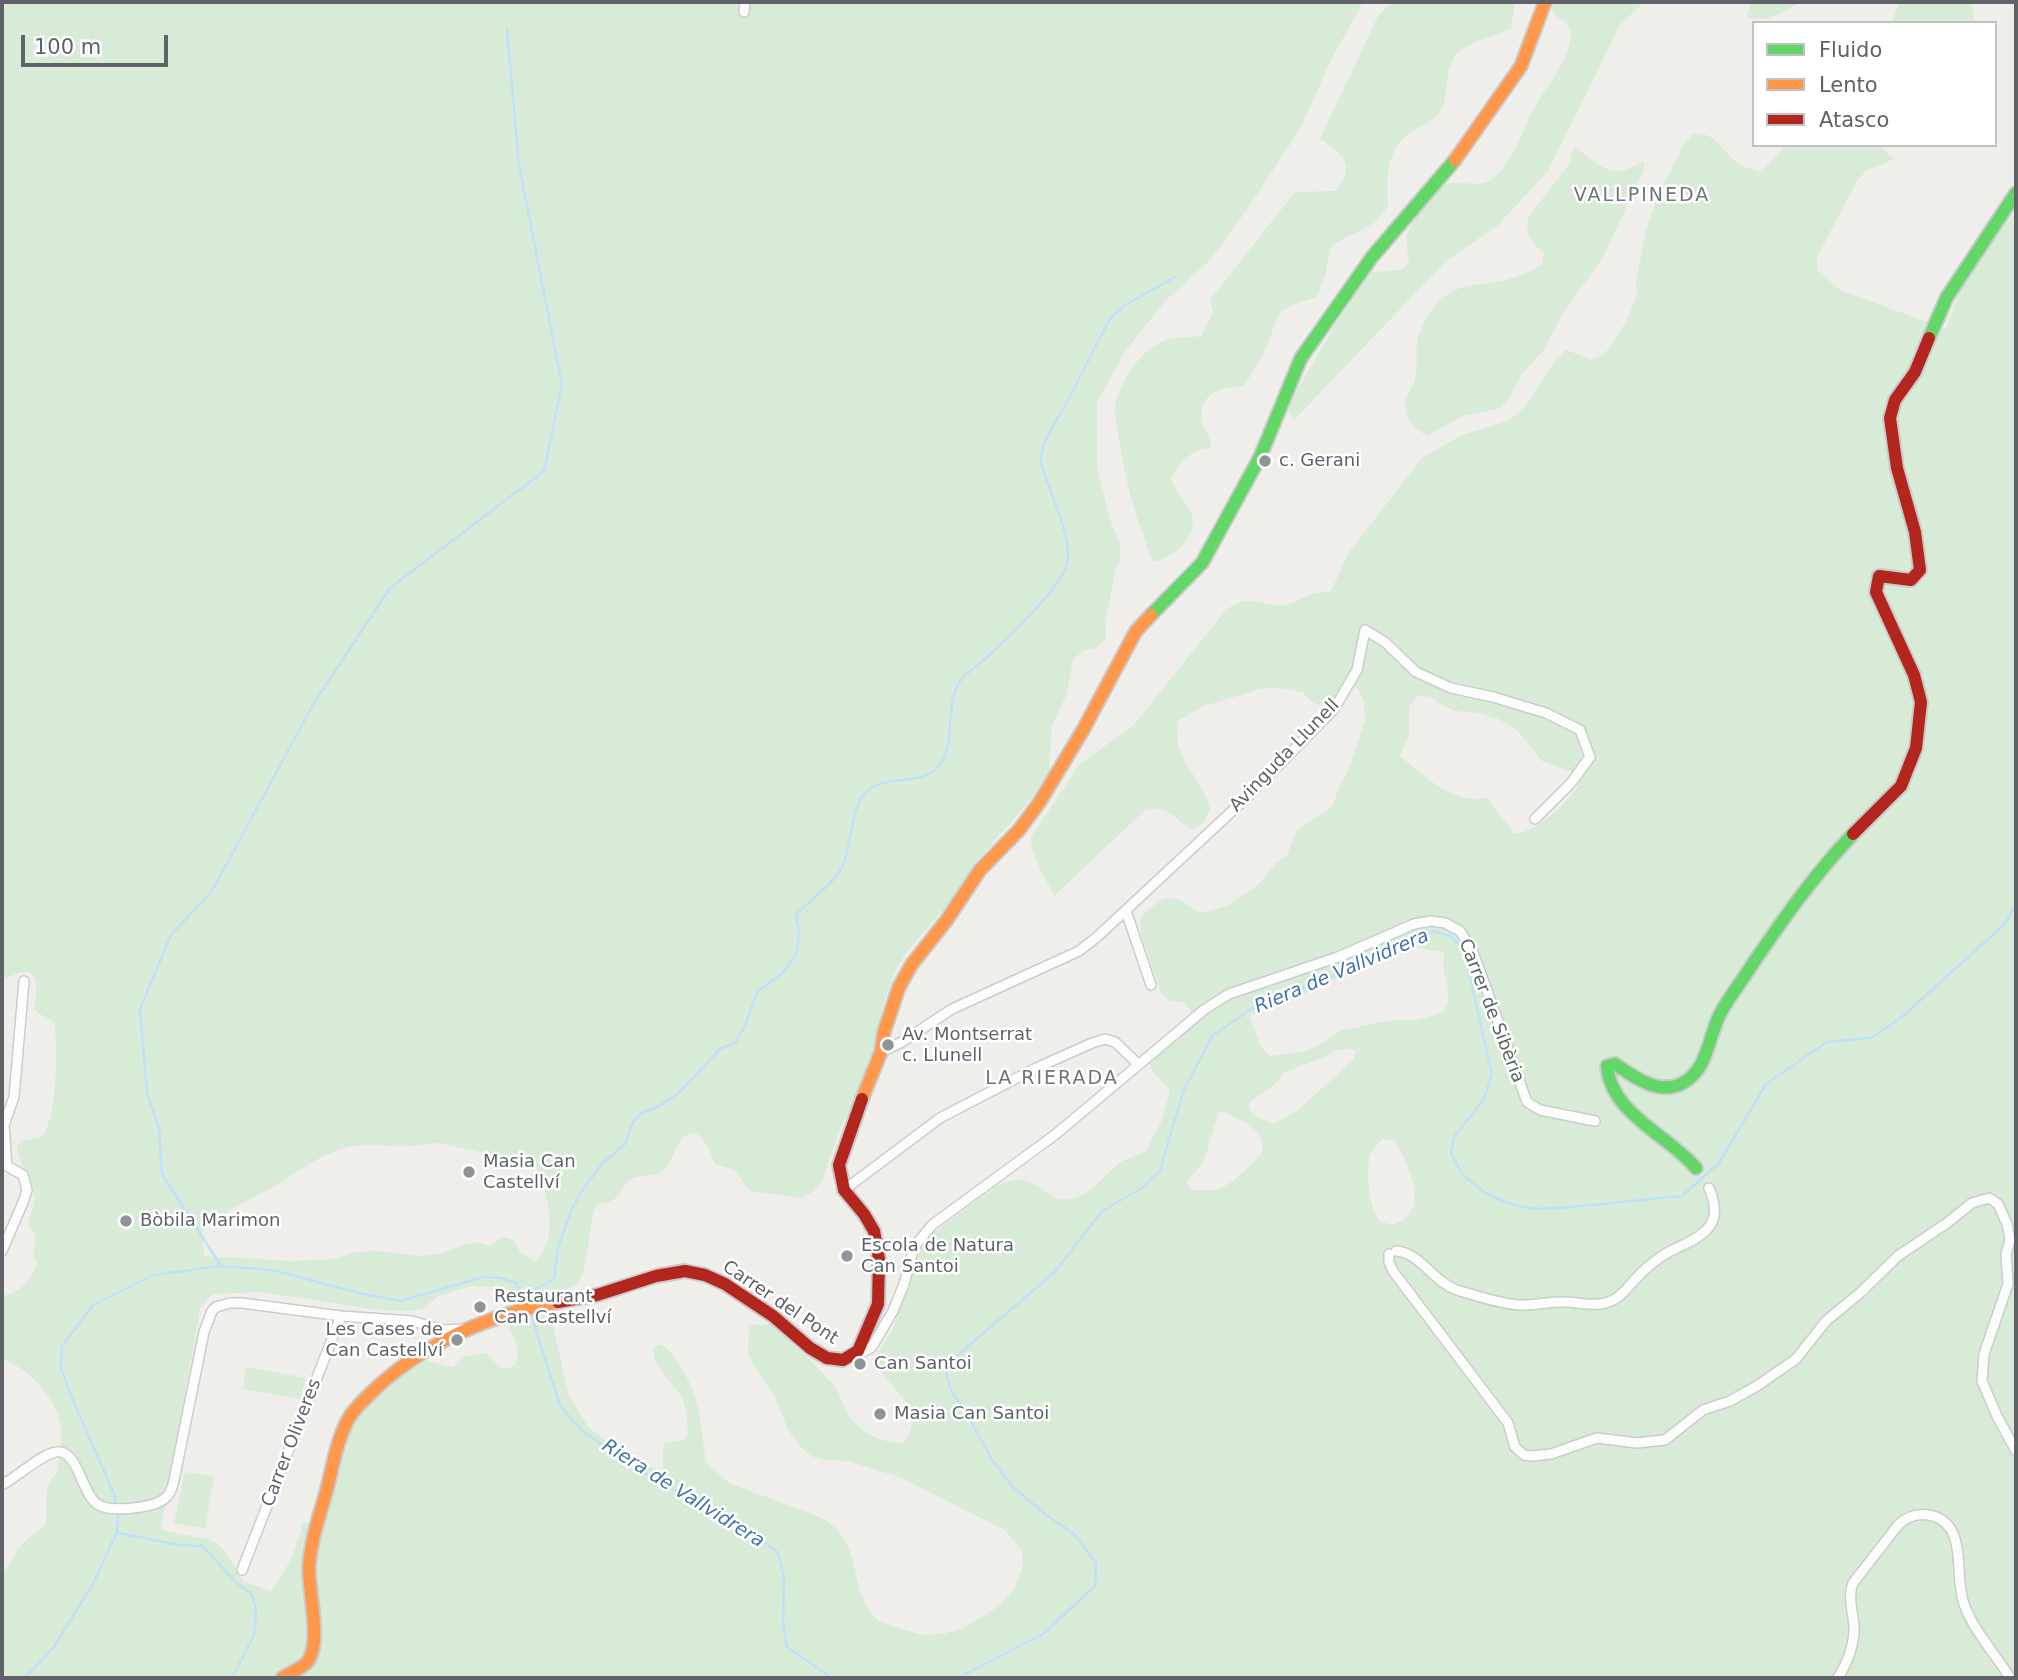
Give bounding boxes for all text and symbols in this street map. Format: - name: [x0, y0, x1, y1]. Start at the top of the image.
- scale bar: [24, 21, 172, 65]
- legend: [1752, 21, 1997, 147]
- text: 100 m: [34, 35, 101, 59]
- text: Fluido: [1819, 38, 1882, 62]
- text: Lento: [1819, 73, 1878, 97]
- text: Atasco: [1819, 108, 1889, 132]
- district label: VALLPINEDA: [1575, 185, 1709, 207]
- place label: c. Gerani: [1279, 450, 1360, 472]
- marker: c. Gerani: [1257, 453, 1273, 469]
- street label: Avinguda Llunell: [1226, 695, 1344, 817]
- water label: Riera de Vallvidrera: [1251, 925, 1433, 1019]
- street label: Carrer de Sibèria: [1454, 936, 1528, 1086]
- place label: Av. Montserrat c. Llunell: [902, 1024, 1032, 1066]
- marker: Av. Montserrat c. Llunell: [880, 1037, 896, 1053]
- district label: LA RIERADA: [986, 1068, 1118, 1090]
- place label: Masia Can Castellví: [483, 1151, 576, 1194]
- marker: Masia Can Castellví: [461, 1164, 477, 1180]
- place label: Bòbila Marimon: [140, 1210, 280, 1232]
- marker: Bòbila Marimon: [118, 1213, 134, 1229]
- place label: Escola de Natura Can Santoi: [861, 1235, 1014, 1278]
- marker: Escola de Natura Can Santoi: [839, 1248, 855, 1264]
- street label: Carrer del Pont: [718, 1256, 842, 1350]
- place label: Restaurant Can Castellví: [494, 1286, 611, 1328]
- marker: Restaurant Can Castellví: [472, 1299, 488, 1315]
- place label: Les Cases de Can Castellví: [325, 1319, 443, 1362]
- marker: Les Cases de Can Castellví: [449, 1332, 465, 1348]
- place label: Can Santoi: [874, 1353, 972, 1375]
- marker: Can Santoi: [852, 1356, 868, 1372]
- street label: Carrer Oliveres: [258, 1376, 326, 1510]
- place label: Masia Can Santoi: [894, 1403, 1049, 1425]
- marker: Masia Can Santoi: [872, 1406, 888, 1422]
- water label: Riera de Vallvidrera: [598, 1435, 768, 1553]

